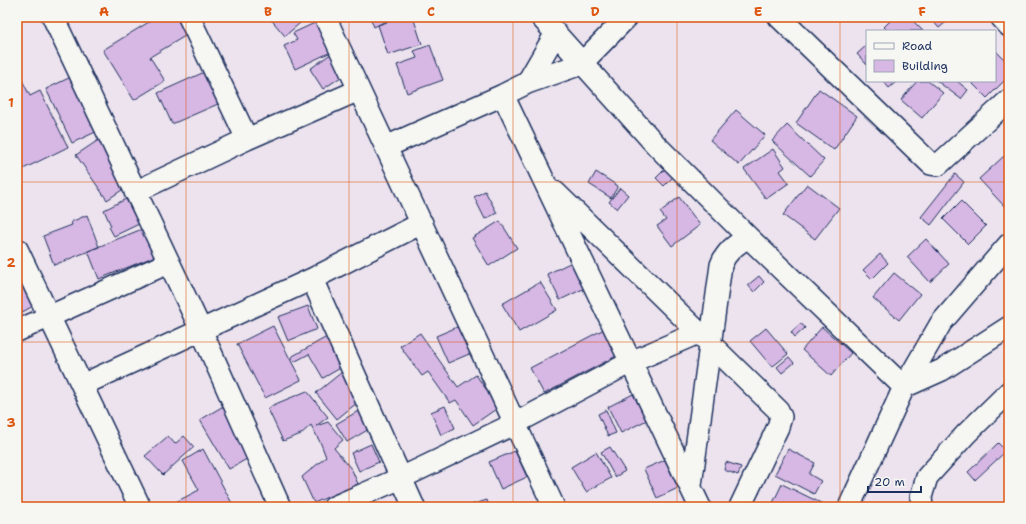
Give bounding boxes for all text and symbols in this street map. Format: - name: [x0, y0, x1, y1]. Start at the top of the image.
- text: A: [99, 3, 109, 20]
- text: B: [264, 3, 272, 20]
- text: C: [427, 3, 435, 20]
- text: D: [590, 3, 600, 20]
- text: E: [754, 3, 763, 20]
- text: F: [918, 3, 926, 20]
- legend: [866, 30, 996, 82]
- text: Road: [902, 38, 933, 54]
- text: Building: [902, 58, 948, 74]
- text: 1: [8, 94, 14, 111]
- text: 2: [6, 254, 16, 271]
- text: 3: [6, 414, 16, 431]
- scale bar: [868, 468, 921, 494]
- text: 20 m: [874, 474, 905, 490]

